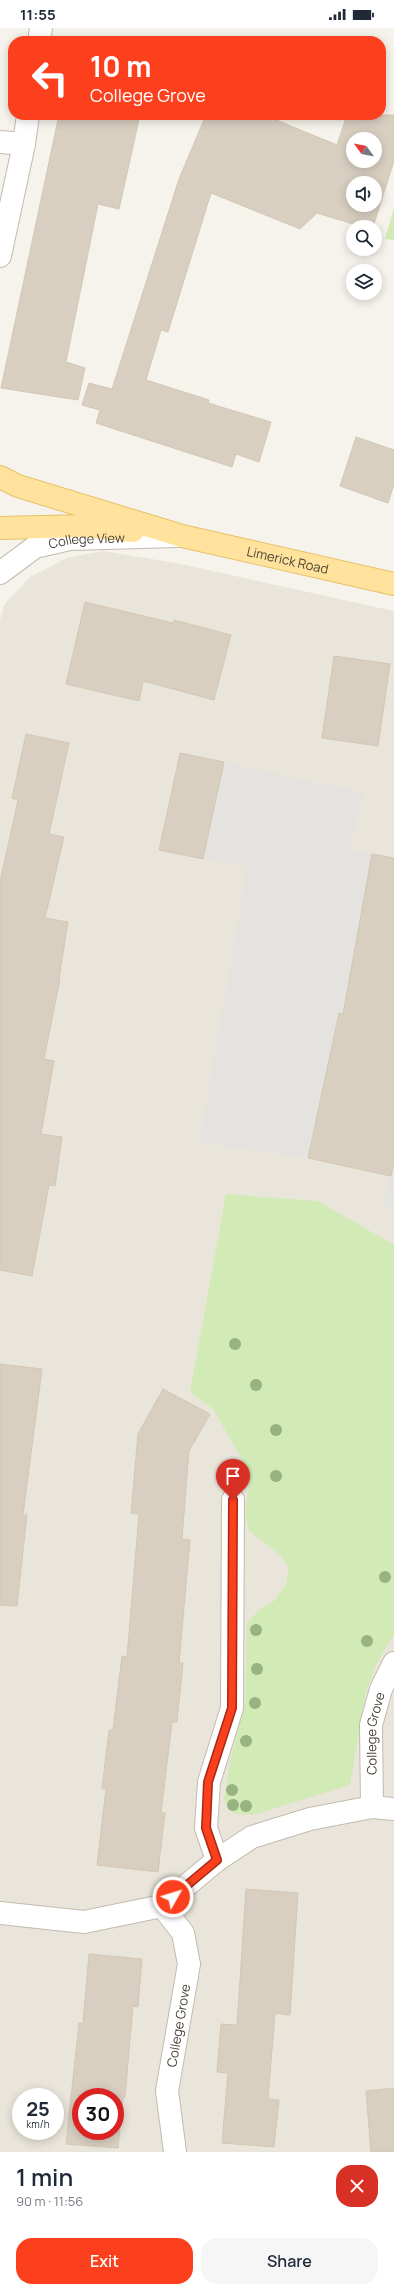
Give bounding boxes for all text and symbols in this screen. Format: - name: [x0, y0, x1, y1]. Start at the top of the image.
- text: 11:55: [20, 4, 56, 25]
- text: 10 m: [90, 47, 151, 85]
- icon: left: [24, 52, 76, 104]
- text: College Grove: [90, 83, 206, 107]
- north arrow: [346, 132, 382, 168]
- map controls: [346, 132, 382, 300]
- button: sound: [346, 176, 382, 212]
- button: search: [346, 220, 382, 256]
- button: layers: [346, 264, 382, 300]
- street label: College View: [47, 528, 125, 553]
- street label: Limerick Road: [245, 542, 330, 578]
- pin: [216, 1459, 250, 1500]
- icon: arrive: [222, 1465, 244, 1487]
- street label: College Grove: [362, 1690, 389, 1775]
- position arrow: [152, 1876, 194, 1918]
- street label: College Grove: [162, 1982, 194, 2068]
- speed limit sign: 30: [72, 2088, 124, 2140]
- text: 25: [26, 2095, 50, 2122]
- text: km/h: [26, 2117, 50, 2131]
- text: 1 min: [16, 2160, 73, 2193]
- button: close: [336, 2165, 378, 2207]
- text: 90 m · 11:56: [16, 2192, 83, 2210]
- button: Exit: [16, 2238, 193, 2284]
- button: Share: [201, 2238, 378, 2284]

